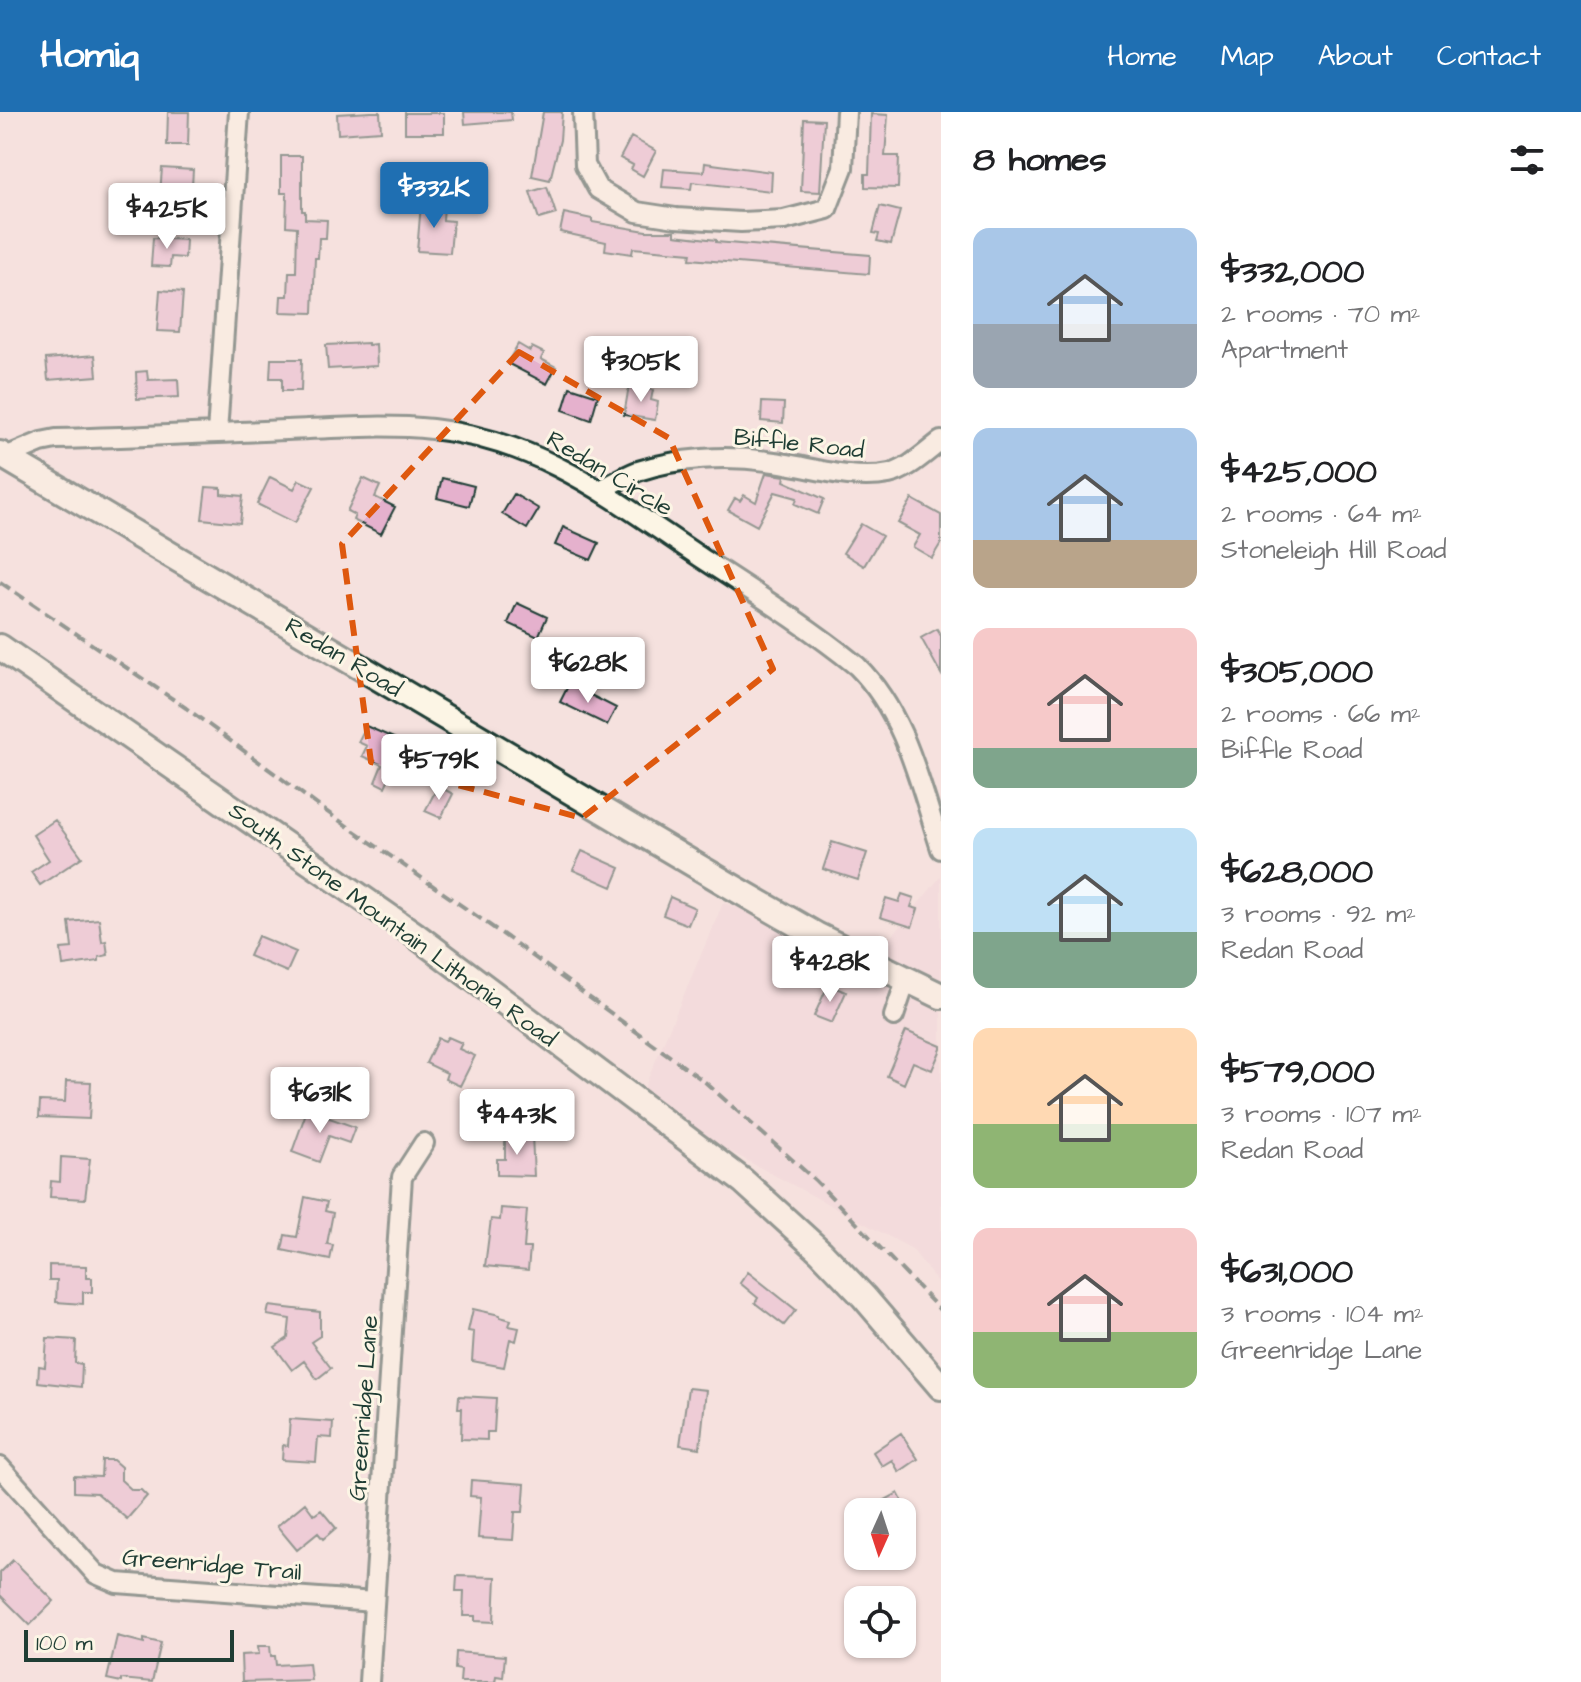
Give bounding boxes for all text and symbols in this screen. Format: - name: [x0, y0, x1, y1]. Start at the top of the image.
- text: Homiq: [40, 30, 139, 82]
- text: Home: [1107, 37, 1177, 76]
- text: Map: [1221, 37, 1274, 76]
- text: About: [1318, 37, 1393, 76]
- text: Contact: [1437, 37, 1541, 76]
- text: 8 homes: [973, 136, 1107, 184]
- icon: filters: [1505, 138, 1549, 182]
- pin: $332K: [378, 162, 490, 230]
- text: $332K: [398, 170, 470, 206]
- pin: $425K: [111, 183, 223, 251]
- text: $425K: [126, 191, 208, 227]
- text: $332,000: [1221, 248, 1364, 296]
- icon: home: [1037, 260, 1133, 356]
- text: 2 rooms · 70 m²: [1221, 296, 1420, 332]
- text: Apartment: [1221, 332, 1348, 368]
- pin: $305K: [585, 336, 697, 404]
- text: $305K: [602, 344, 680, 380]
- street label: Biffle Road: [732, 420, 866, 468]
- street label: Redan Circle: [540, 423, 679, 525]
- text: $425,000: [1221, 448, 1377, 496]
- icon: home: [1037, 460, 1133, 556]
- text: 2 rooms · 64 m²: [1221, 496, 1422, 532]
- text: Stoneleigh Hill Road: [1221, 532, 1447, 568]
- street label: Redan Road: [278, 609, 409, 706]
- pin: $628K: [532, 637, 644, 705]
- text: $628K: [549, 645, 627, 681]
- text: $305,000: [1221, 648, 1373, 696]
- icon: home: [1037, 660, 1133, 756]
- text: 2 rooms · 66 m²: [1221, 696, 1421, 732]
- text: Biffle Road: [1221, 732, 1363, 768]
- pin: $579K: [383, 734, 495, 802]
- text: $579K: [399, 742, 479, 778]
- street label: South Stone Mountain Lithonia Road: [221, 794, 563, 1056]
- text: $628,000: [1221, 848, 1373, 896]
- icon: home: [1037, 860, 1133, 956]
- text: 3 rooms · 92 m²: [1221, 896, 1416, 932]
- text: Redan Road: [1221, 932, 1363, 968]
- pin: $428K: [774, 936, 886, 1004]
- text: $428K: [790, 944, 870, 980]
- text: $579,000: [1221, 1048, 1375, 1096]
- icon: home: [1037, 1060, 1133, 1156]
- pin: $631K: [264, 1067, 376, 1135]
- text: $631K: [288, 1075, 352, 1111]
- pin: $443K: [461, 1089, 573, 1157]
- text: 3 rooms · 107 m²: [1221, 1096, 1422, 1132]
- text: $443K: [478, 1097, 556, 1133]
- text: Redan Road: [1221, 1132, 1363, 1168]
- text: $631,000: [1221, 1248, 1353, 1296]
- icon: home: [1037, 1260, 1133, 1356]
- text: 3 rooms · 104 m²: [1221, 1296, 1424, 1332]
- street label: Greenridge Lane: [341, 1314, 388, 1502]
- text: Greenridge Lane: [1221, 1332, 1422, 1368]
- north arrow: [844, 1498, 916, 1570]
- map controls: [844, 1498, 916, 1658]
- street label: Greenridge Trail: [121, 1540, 303, 1591]
- button: locate: [844, 1586, 916, 1658]
- scale bar: [24, 1626, 234, 1662]
- text: 100 m: [36, 1628, 93, 1659]

